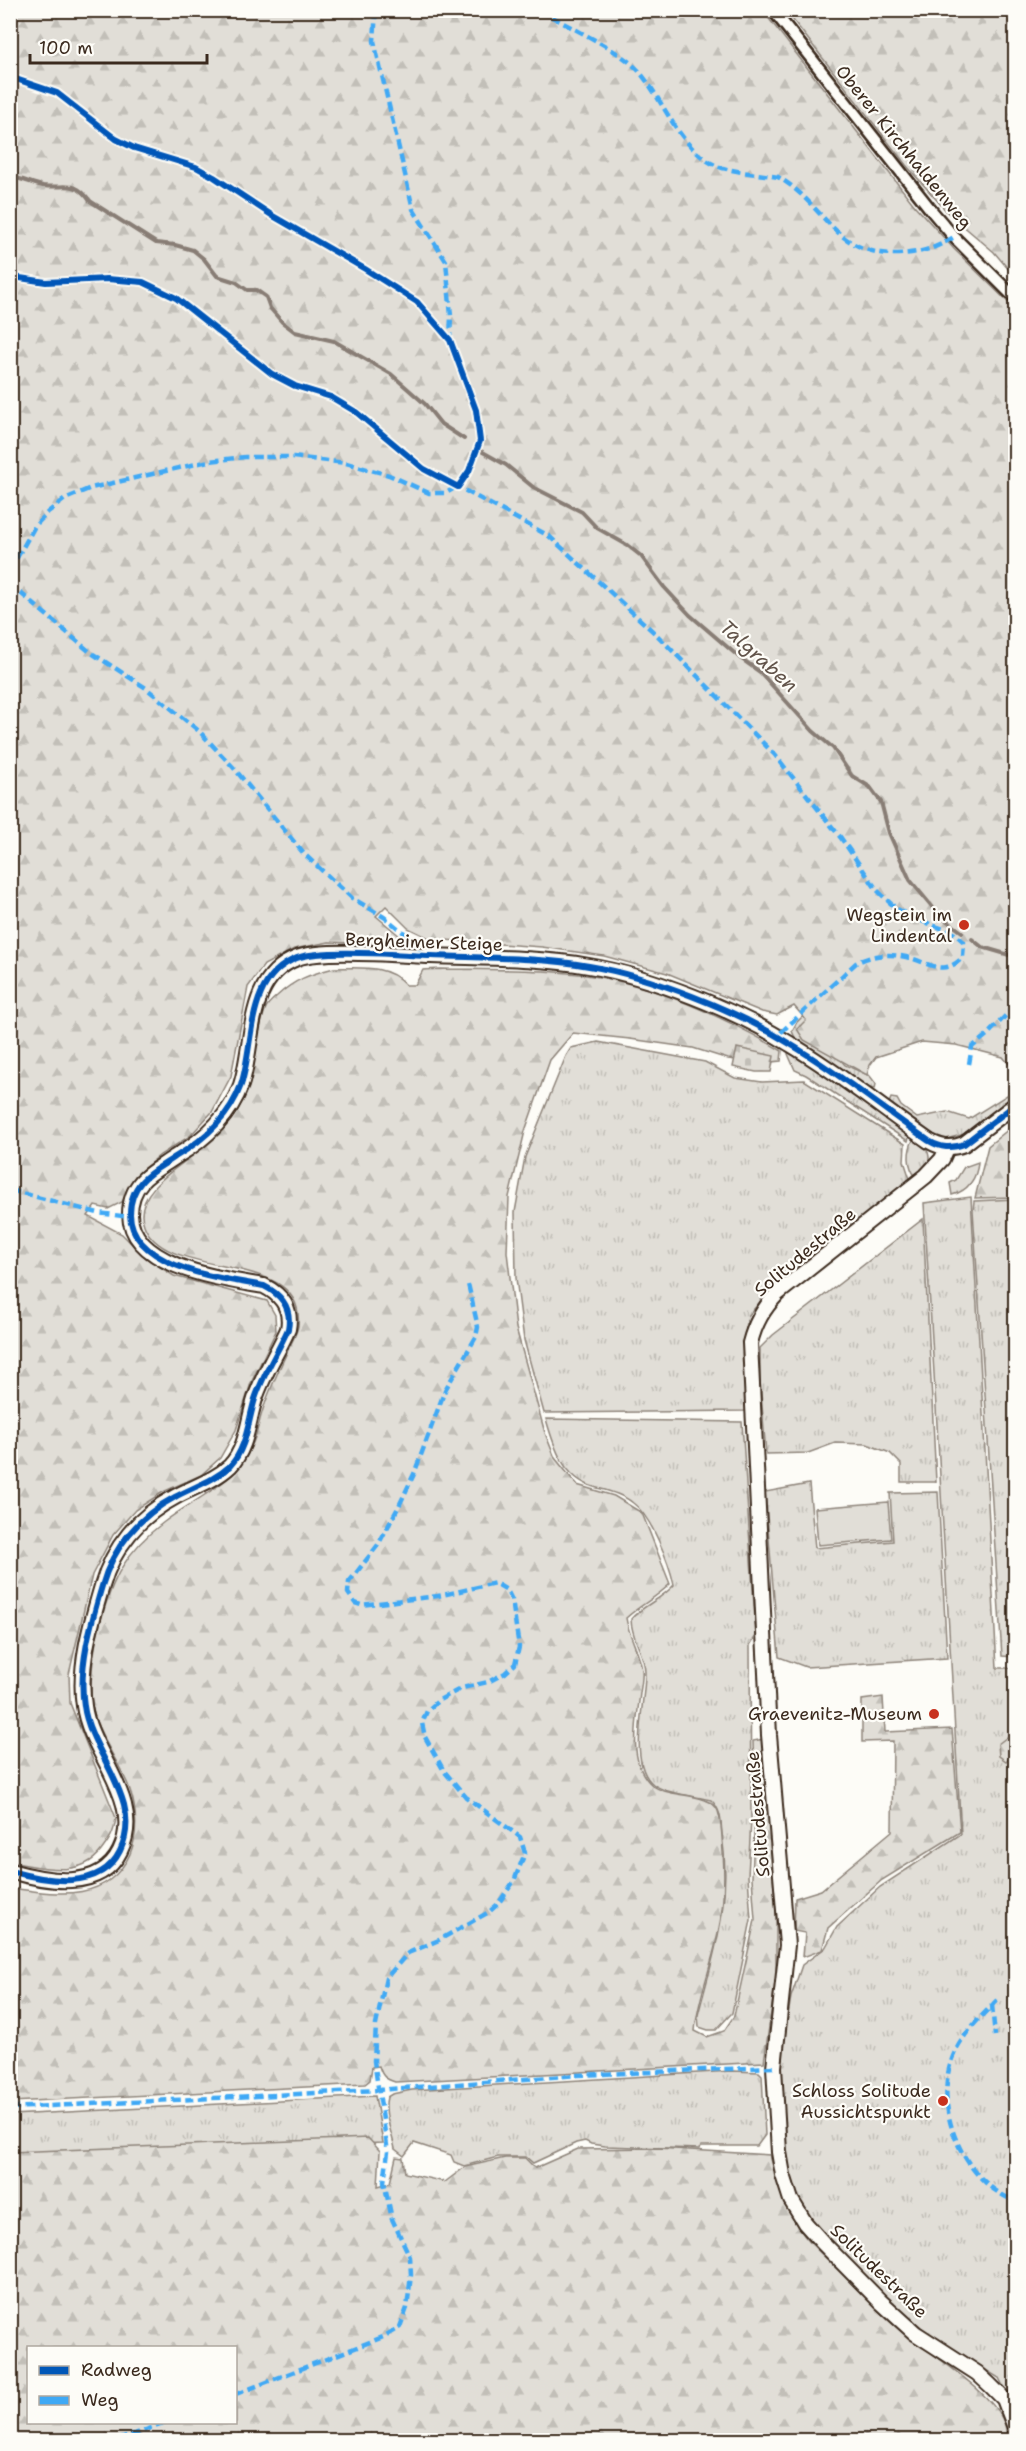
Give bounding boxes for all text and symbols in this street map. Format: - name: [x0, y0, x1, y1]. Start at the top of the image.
- scale bar: [30, 27, 207, 65]
- text: 100 m: [39, 36, 93, 60]
- street label: Oberer Kirchhaldenweg: [830, 60, 978, 234]
- water label: Talgraben: [714, 614, 804, 698]
- place label: Wegstein im Lindental: [846, 903, 953, 948]
- marker: Wegstein im Lindental: [957, 918, 971, 932]
- street label: Bergheimer Steige: [345, 927, 503, 957]
- street label: Solitudestraße: [749, 1202, 861, 1302]
- place label: Graevenitz-Museum: [748, 1702, 922, 1726]
- marker: Graevenitz-Museum: [927, 1707, 941, 1721]
- street label: Solitudestraße: [741, 1750, 775, 1878]
- place label: Schloss Solitude Aussichtspunkt: [792, 2079, 931, 2124]
- marker: Schloss Solitude Aussichtspunkt: [936, 2094, 950, 2108]
- street label: Solitudestraße: [825, 2218, 933, 2324]
- legend: [27, 2346, 237, 2424]
- text: Radweg: [81, 2358, 152, 2382]
- text: Weg: [81, 2388, 119, 2412]

